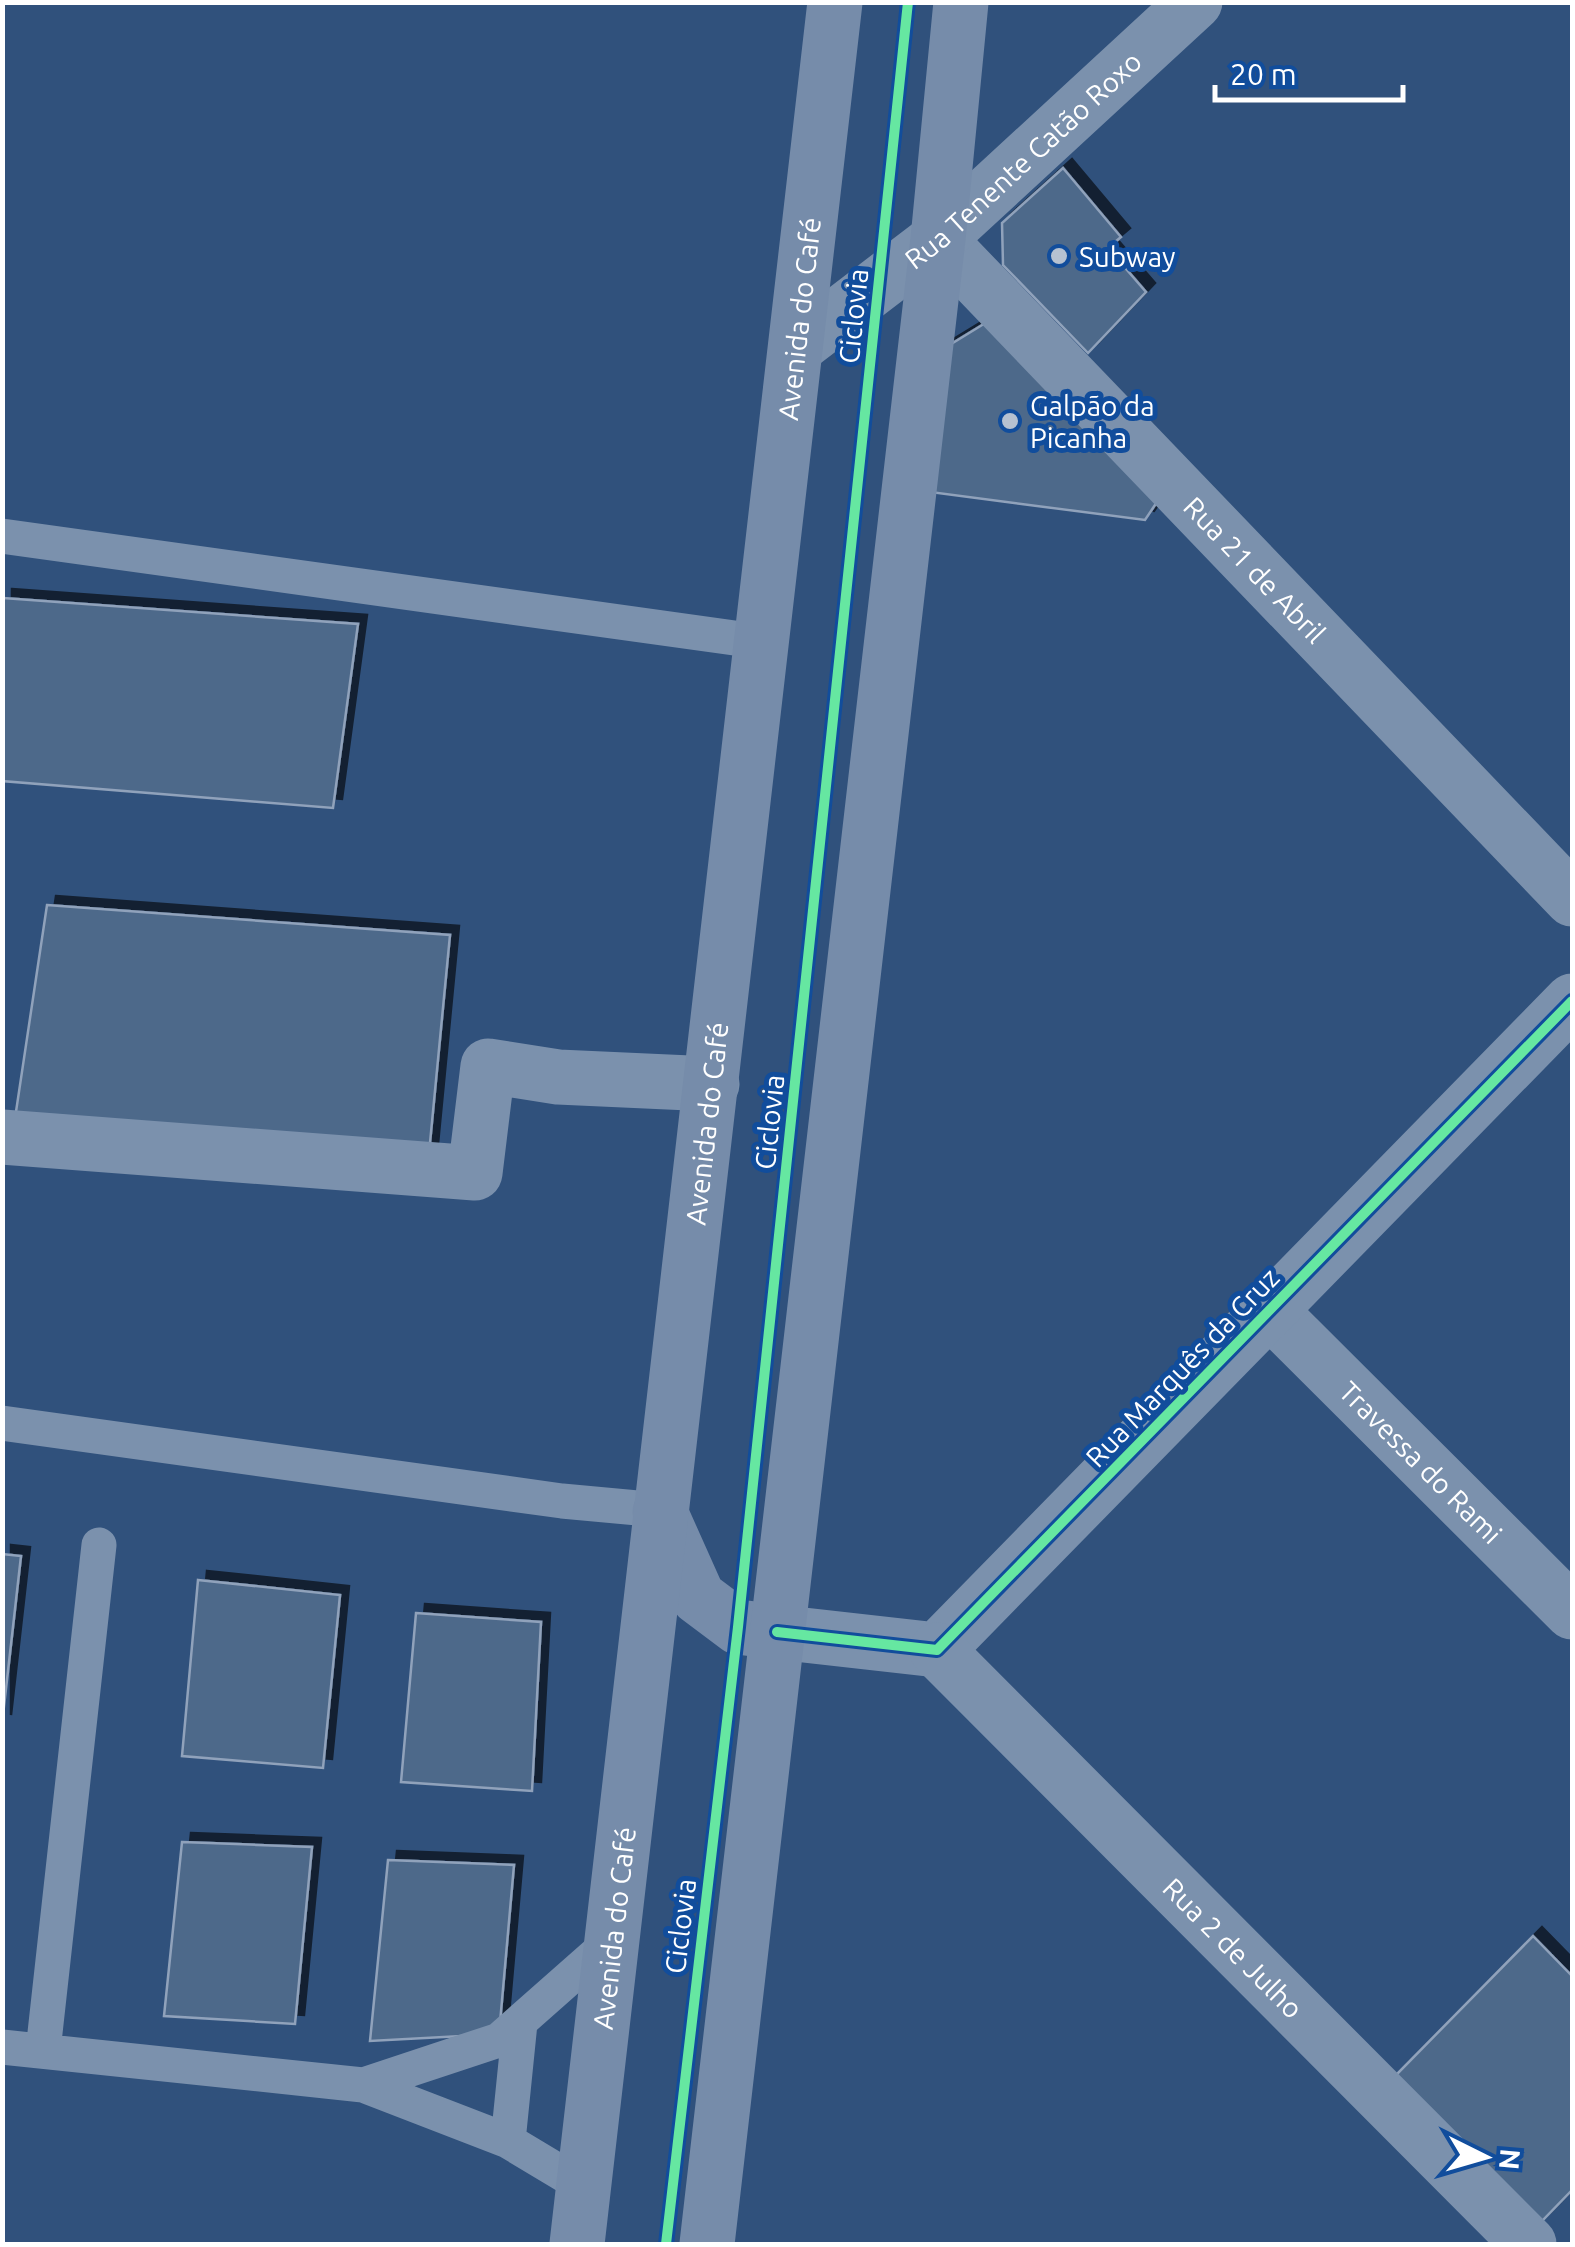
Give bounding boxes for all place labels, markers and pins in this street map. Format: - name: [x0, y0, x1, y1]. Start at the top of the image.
- place label: Subway: [1079, 241, 1176, 272]
- marker: Subway: [1048, 245, 1070, 267]
- place label: Galpão da Picanha: [1030, 390, 1155, 453]
- marker: Galpão da Picanha: [999, 410, 1021, 432]

